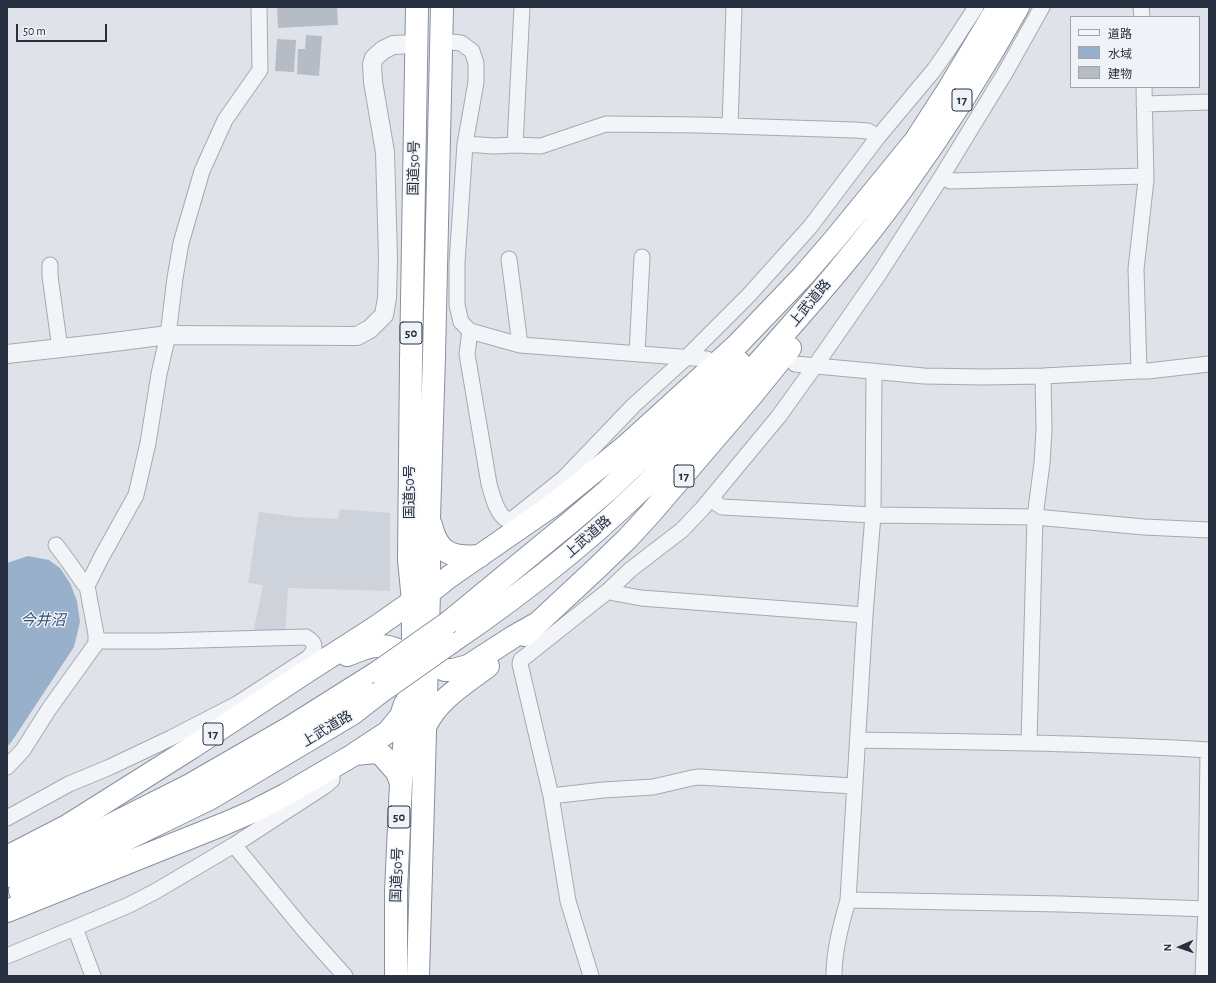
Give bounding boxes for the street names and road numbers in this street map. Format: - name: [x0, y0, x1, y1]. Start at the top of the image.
- road number: 17: [952, 89, 972, 111]
- street label: 国道50号: [405, 140, 423, 196]
- street label: 上武道路: [786, 276, 834, 330]
- road number: 50: [400, 322, 422, 344]
- street label: 国道50号: [402, 464, 418, 520]
- road number: 17: [674, 465, 694, 487]
- street label: 上武道路: [561, 512, 615, 562]
- street label: 上武道路: [299, 707, 355, 751]
- road number: 17: [203, 723, 223, 745]
- road number: 50: [388, 806, 410, 828]
- street label: 国道50号: [388, 847, 406, 903]

